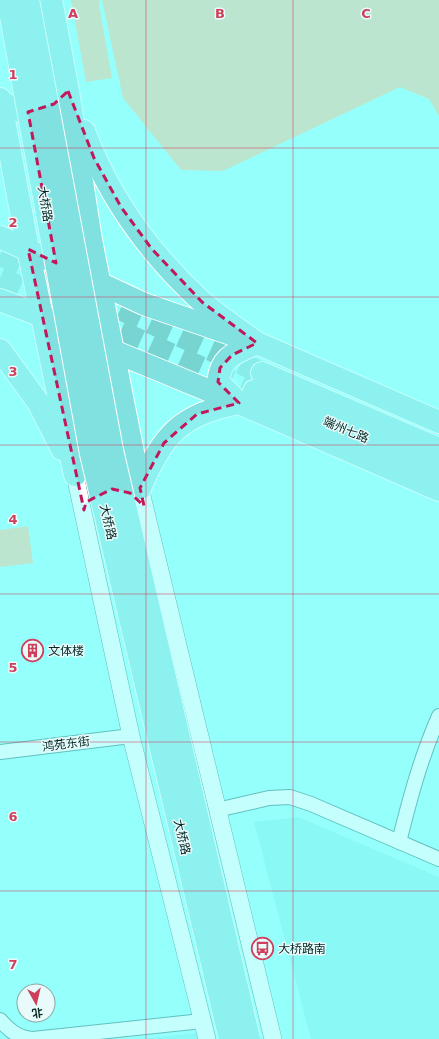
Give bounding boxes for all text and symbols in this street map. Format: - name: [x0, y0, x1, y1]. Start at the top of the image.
- text: A: [68, 6, 78, 21]
- text: B: [215, 6, 225, 21]
- text: C: [361, 6, 371, 21]
- text: 1: [8, 67, 18, 82]
- street label: 大桥路: [35, 185, 55, 223]
- text: 2: [8, 215, 18, 230]
- text: 3: [8, 364, 18, 379]
- street label: 端州七路: [321, 414, 371, 446]
- street label: 大桥路: [97, 503, 119, 541]
- text: 4: [8, 512, 18, 527]
- building icon: 文体楼: [19, 638, 45, 664]
- place label: 文体楼: [48, 644, 84, 658]
- text: 5: [8, 660, 18, 675]
- street label: 鸿苑东街: [41, 734, 91, 754]
- text: 6: [8, 809, 18, 824]
- street label: 大桥路: [171, 818, 193, 856]
- bus stop icon: 大桥路南: [250, 936, 276, 962]
- place label: 大桥路南: [278, 942, 326, 956]
- text: 7: [8, 957, 18, 972]
- north arrow: [16, 983, 56, 1023]
- text: 北: [31, 1005, 44, 1020]

